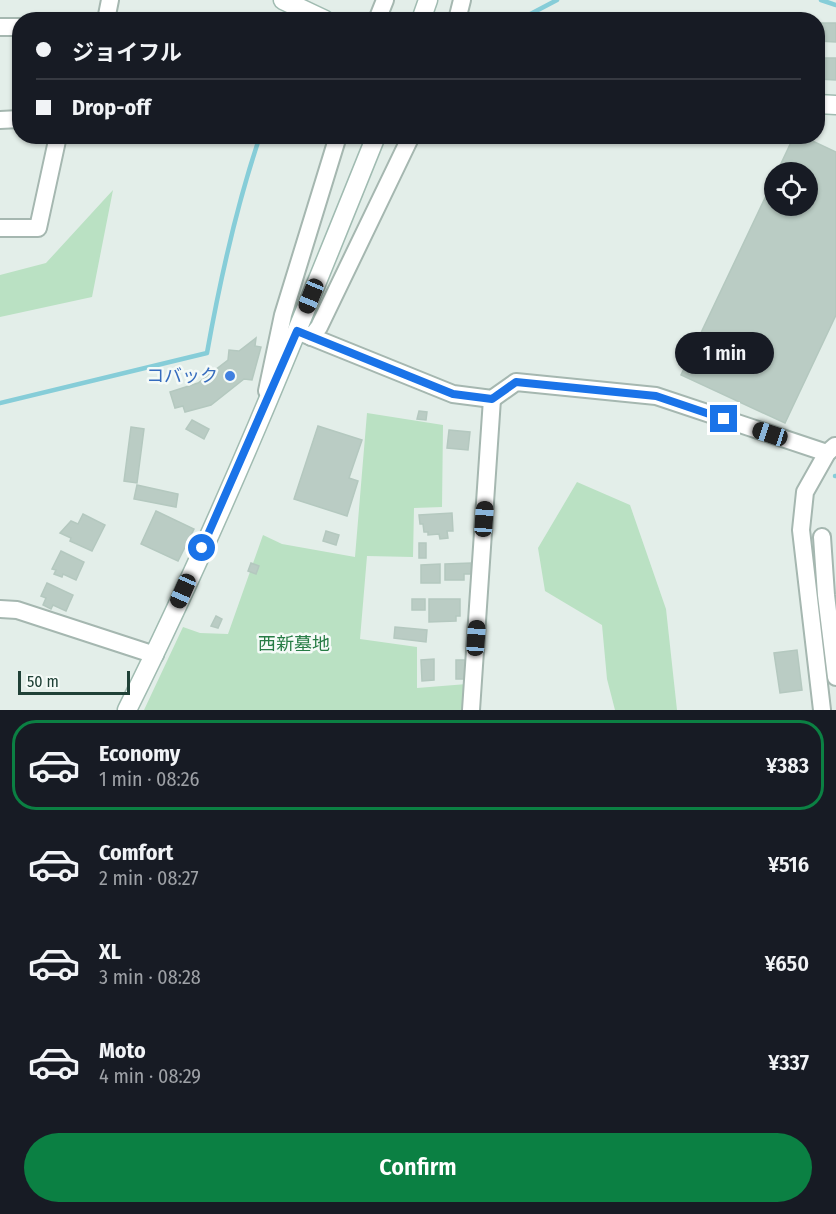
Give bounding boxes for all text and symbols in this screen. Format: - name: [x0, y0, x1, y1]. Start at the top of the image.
- text: ジョイフル: [72, 39, 182, 66]
- text: Drop-off: [72, 94, 151, 121]
- map controls: [764, 162, 818, 216]
- button: locate: [764, 162, 818, 216]
- car: [296, 276, 326, 316]
- callout: 1 min: [674, 332, 774, 374]
- text: 1 min: [703, 341, 746, 365]
- place label: コバック: [146, 365, 218, 387]
- marker: コバック: [223, 369, 237, 383]
- route end: [710, 405, 737, 432]
- car: [750, 420, 790, 448]
- car: [474, 500, 494, 538]
- route start: [188, 534, 215, 561]
- car: [167, 571, 199, 611]
- car: [466, 619, 486, 657]
- park label: 西新墓地: [258, 633, 330, 655]
- scale bar: [18, 668, 130, 696]
- text: 50 m: [27, 672, 59, 691]
- icon: car: [27, 738, 81, 792]
- text: Economy: [99, 740, 180, 767]
- text: ¥383: [766, 752, 809, 779]
- text: 1 min · 08:26: [99, 767, 200, 791]
- icon: car: [27, 837, 81, 891]
- text: Comfort: [99, 839, 173, 866]
- text: ¥516: [768, 851, 809, 878]
- text: 2 min · 08:27: [99, 866, 199, 890]
- icon: car: [27, 936, 81, 990]
- text: XL: [99, 938, 121, 965]
- text: ¥650: [765, 950, 809, 977]
- text: 3 min · 08:28: [99, 965, 201, 989]
- icon: car: [27, 1035, 81, 1089]
- text: Moto: [99, 1037, 146, 1064]
- text: ¥337: [768, 1049, 809, 1076]
- text: 4 min · 08:29: [99, 1064, 201, 1088]
- button: Confirm: [24, 1133, 812, 1202]

